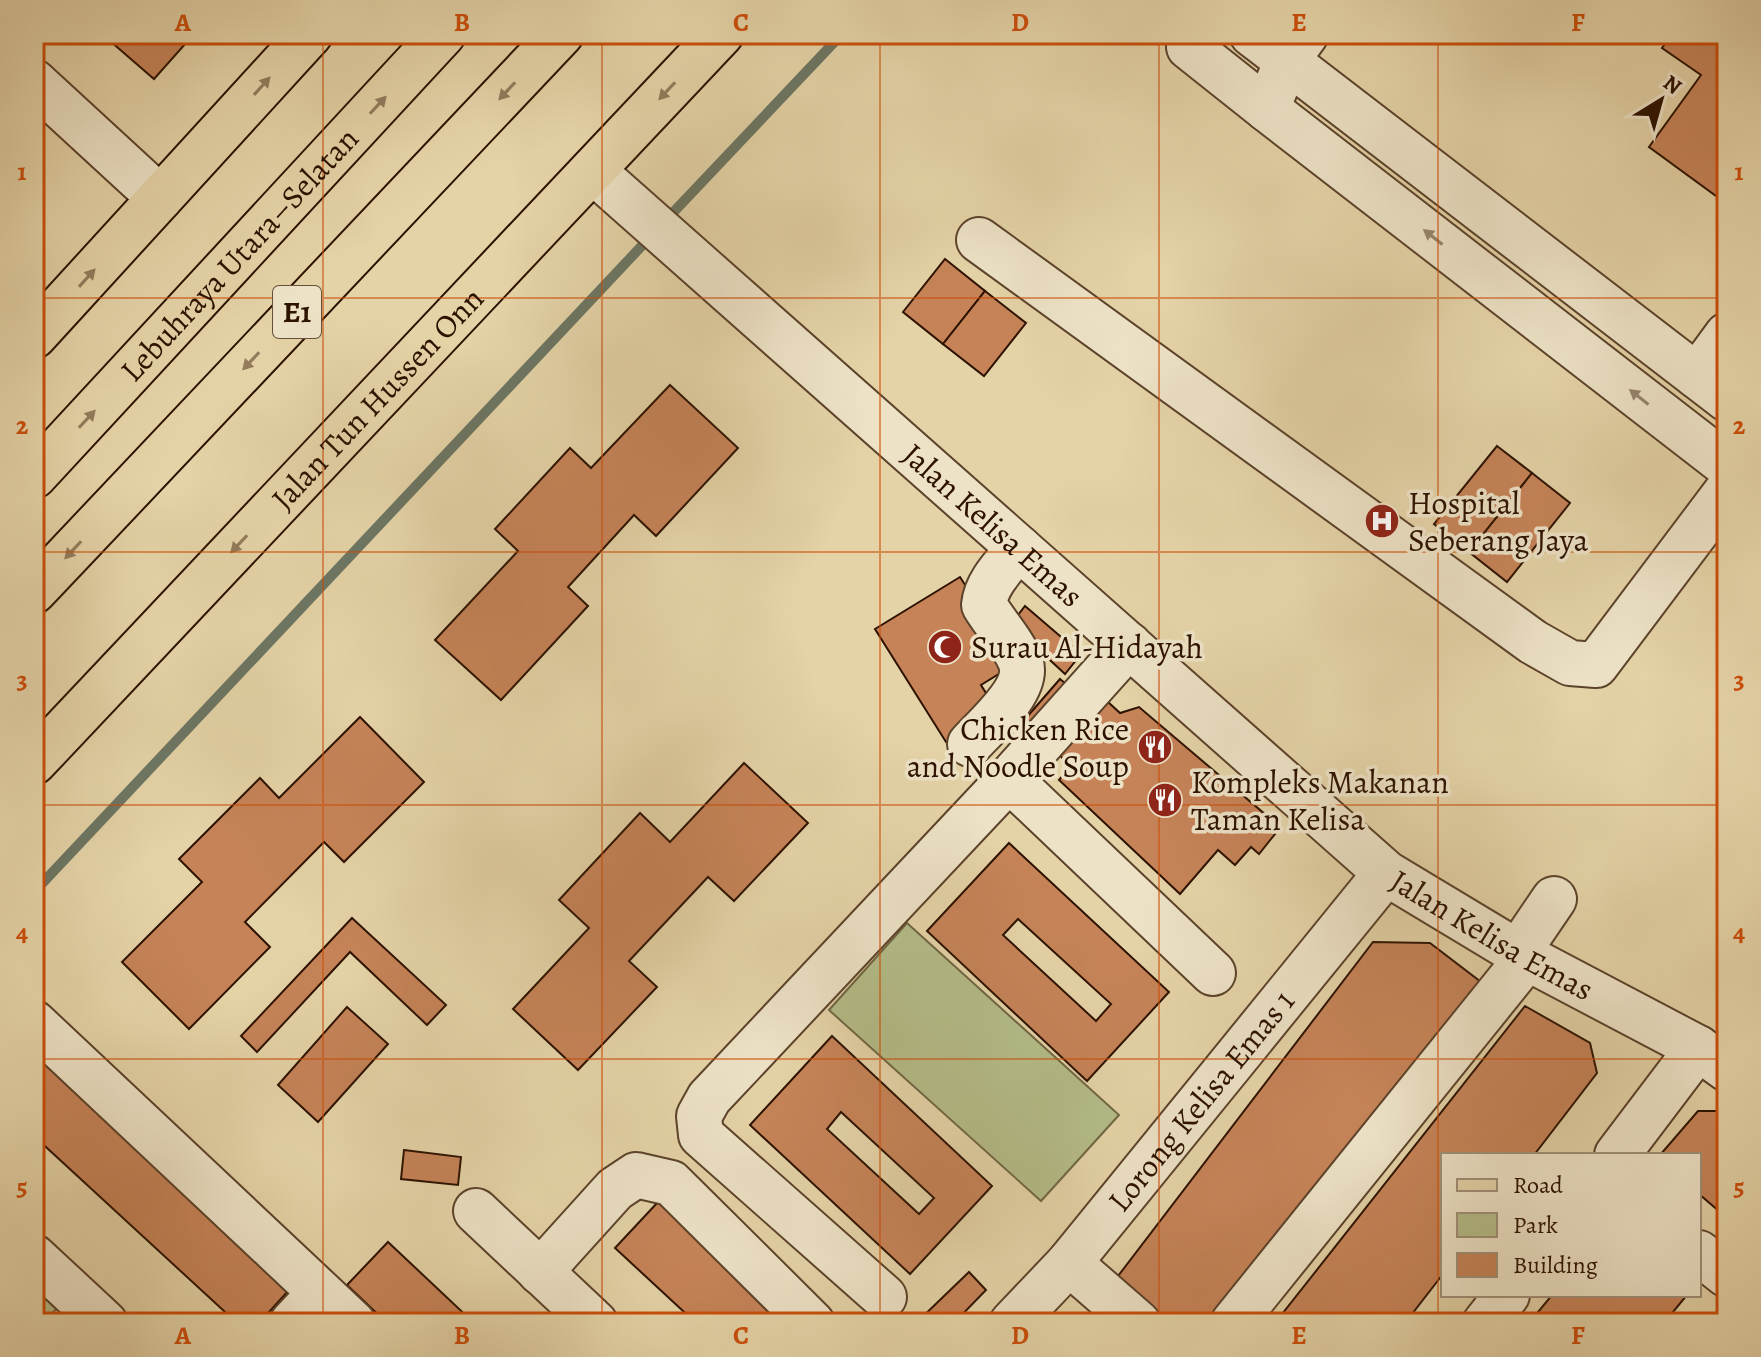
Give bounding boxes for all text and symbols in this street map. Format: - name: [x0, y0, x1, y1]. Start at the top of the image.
- text: A: [174, 5, 192, 40]
- text: B: [454, 5, 470, 40]
- text: C: [733, 5, 749, 40]
- text: D: [1011, 5, 1029, 40]
- text: E: [1291, 5, 1307, 40]
- text: F: [1571, 5, 1585, 40]
- north arrow: [1621, 60, 1701, 140]
- text: N: [1657, 68, 1688, 102]
- one-way arrow: [253, 77, 270, 97]
- one-way arrow: [498, 81, 517, 100]
- one-way arrow: [659, 81, 677, 100]
- one-way arrow: [368, 95, 386, 114]
- street label: Lebuhraya Utara–Selatan: [110, 117, 368, 391]
- text: 1: [17, 154, 27, 189]
- text: 1: [1734, 154, 1744, 189]
- one-way arrow: [1423, 230, 1444, 246]
- one-way arrow: [77, 269, 95, 288]
- street label: Jalan Tun Hussen Onn: [261, 277, 493, 519]
- road number: E1: [273, 286, 321, 338]
- one-way arrow: [243, 351, 261, 370]
- one-way arrow: [1629, 389, 1649, 406]
- text: 2: [16, 408, 29, 443]
- text: 2: [1733, 408, 1746, 443]
- one-way arrow: [77, 409, 95, 428]
- street label: Jalan Kelisa Emas: [893, 433, 1093, 617]
- place label: Hospital Seberang Jaya: [1408, 481, 1589, 562]
- hospital icon: Hospital Seberang Jaya: [1363, 502, 1401, 540]
- one-way arrow: [230, 535, 248, 554]
- one-way arrow: [64, 540, 82, 559]
- place label: Surau Al-Hidayah: [971, 625, 1203, 669]
- mosque icon: Surau Al-Hidayah: [926, 628, 964, 666]
- text: 3: [16, 662, 28, 697]
- text: 3: [1733, 662, 1745, 697]
- place label: Chicken Rice and Noodle Soup: [907, 707, 1129, 788]
- restaurant icon: Chicken Rice and Noodle Soup: [1136, 728, 1174, 766]
- place label: Kompleks Makanan Taman Kelisa: [1191, 760, 1449, 841]
- restaurant icon: Kompleks Makanan Taman Kelisa: [1146, 781, 1184, 819]
- street label: Jalan Kelisa Emas: [1382, 859, 1601, 1011]
- text: 4: [16, 915, 28, 950]
- text: 4: [1733, 915, 1745, 950]
- street label: Lorong Kelisa Emas 1: [1097, 980, 1305, 1221]
- legend: [1441, 1153, 1701, 1297]
- text: 5: [16, 1169, 28, 1204]
- text: Road: [1513, 1169, 1563, 1201]
- text: 5: [1733, 1169, 1745, 1204]
- text: Park: [1513, 1209, 1558, 1241]
- text: Building: [1513, 1249, 1598, 1281]
- text: A: [174, 1318, 192, 1353]
- text: B: [454, 1318, 470, 1353]
- text: C: [733, 1318, 749, 1353]
- text: D: [1011, 1318, 1029, 1353]
- text: E: [1291, 1318, 1307, 1353]
- text: F: [1571, 1318, 1585, 1353]

